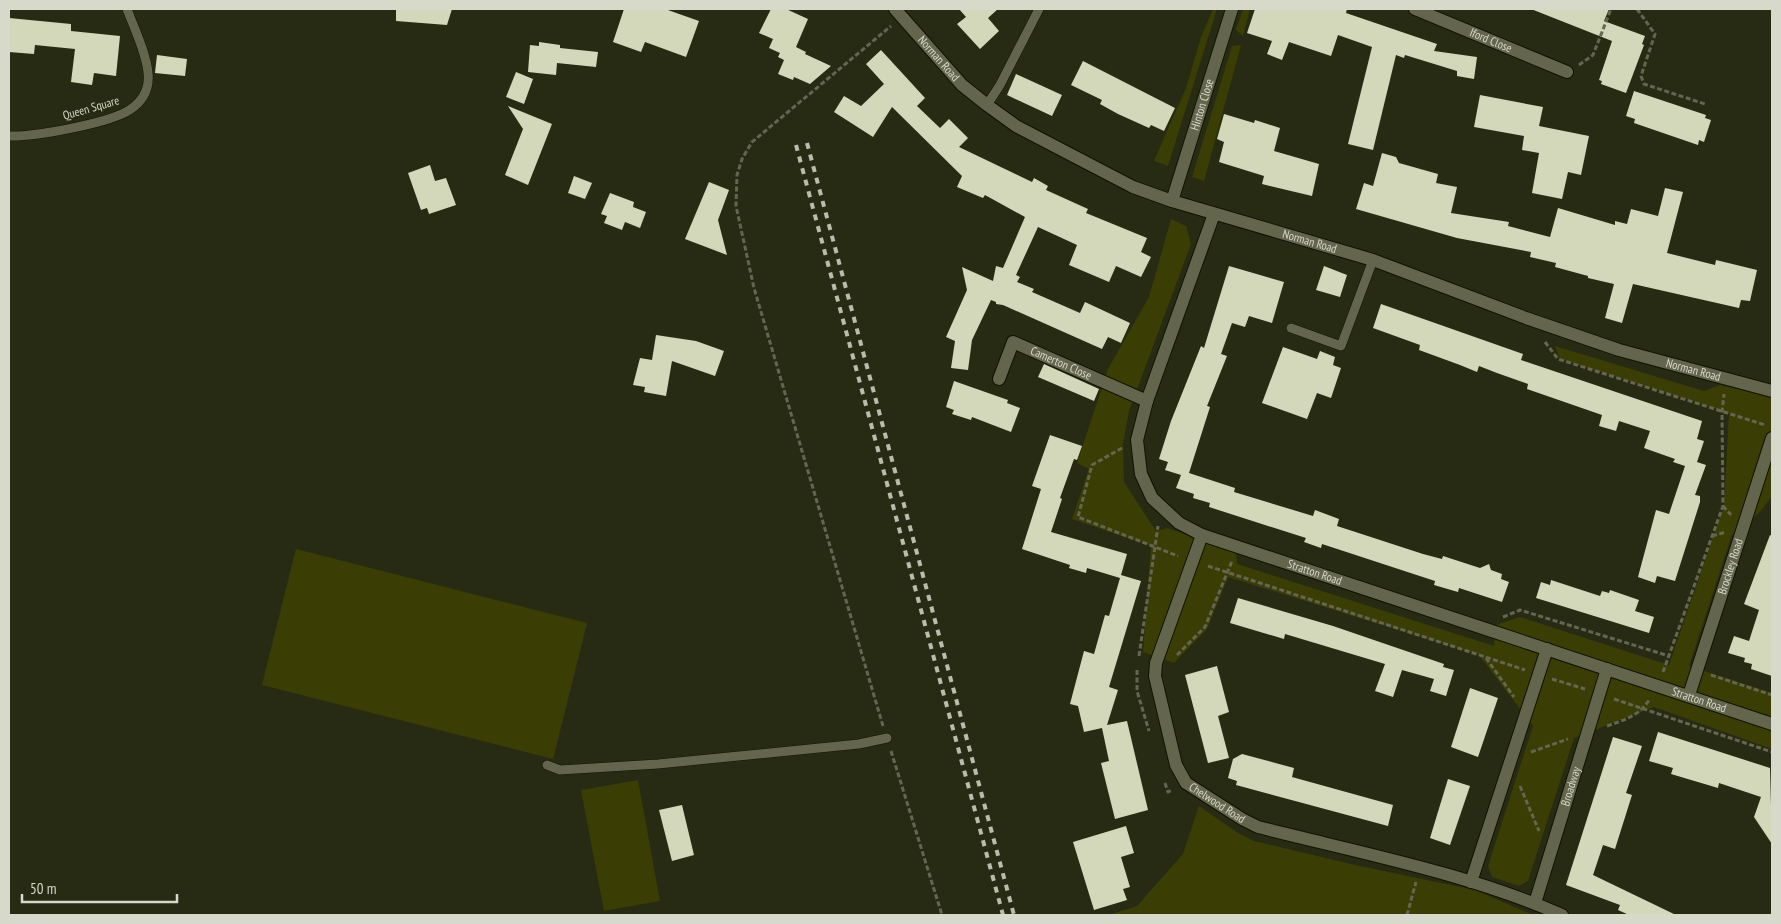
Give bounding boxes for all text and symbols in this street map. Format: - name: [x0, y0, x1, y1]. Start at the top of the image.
- street label: Iford Close: [1467, 24, 1514, 55]
- street label: Norman Road: [915, 32, 963, 84]
- street label: Hinton Close: [1187, 77, 1217, 132]
- street label: Queen Square: [61, 92, 121, 123]
- street label: Norman Road: [1281, 226, 1339, 256]
- street label: Camerton Close: [1028, 343, 1094, 383]
- street label: Norman Road: [1665, 355, 1722, 384]
- street label: Brockley Road: [1714, 537, 1746, 596]
- street label: Stratton Road: [1286, 556, 1344, 588]
- street label: Stratton Road: [1670, 683, 1728, 715]
- street label: Broadway: [1557, 764, 1584, 808]
- street label: Chelwood Road: [1186, 779, 1248, 826]
- scale bar: [22, 872, 178, 904]
- text: 50 m: [30, 879, 56, 898]

